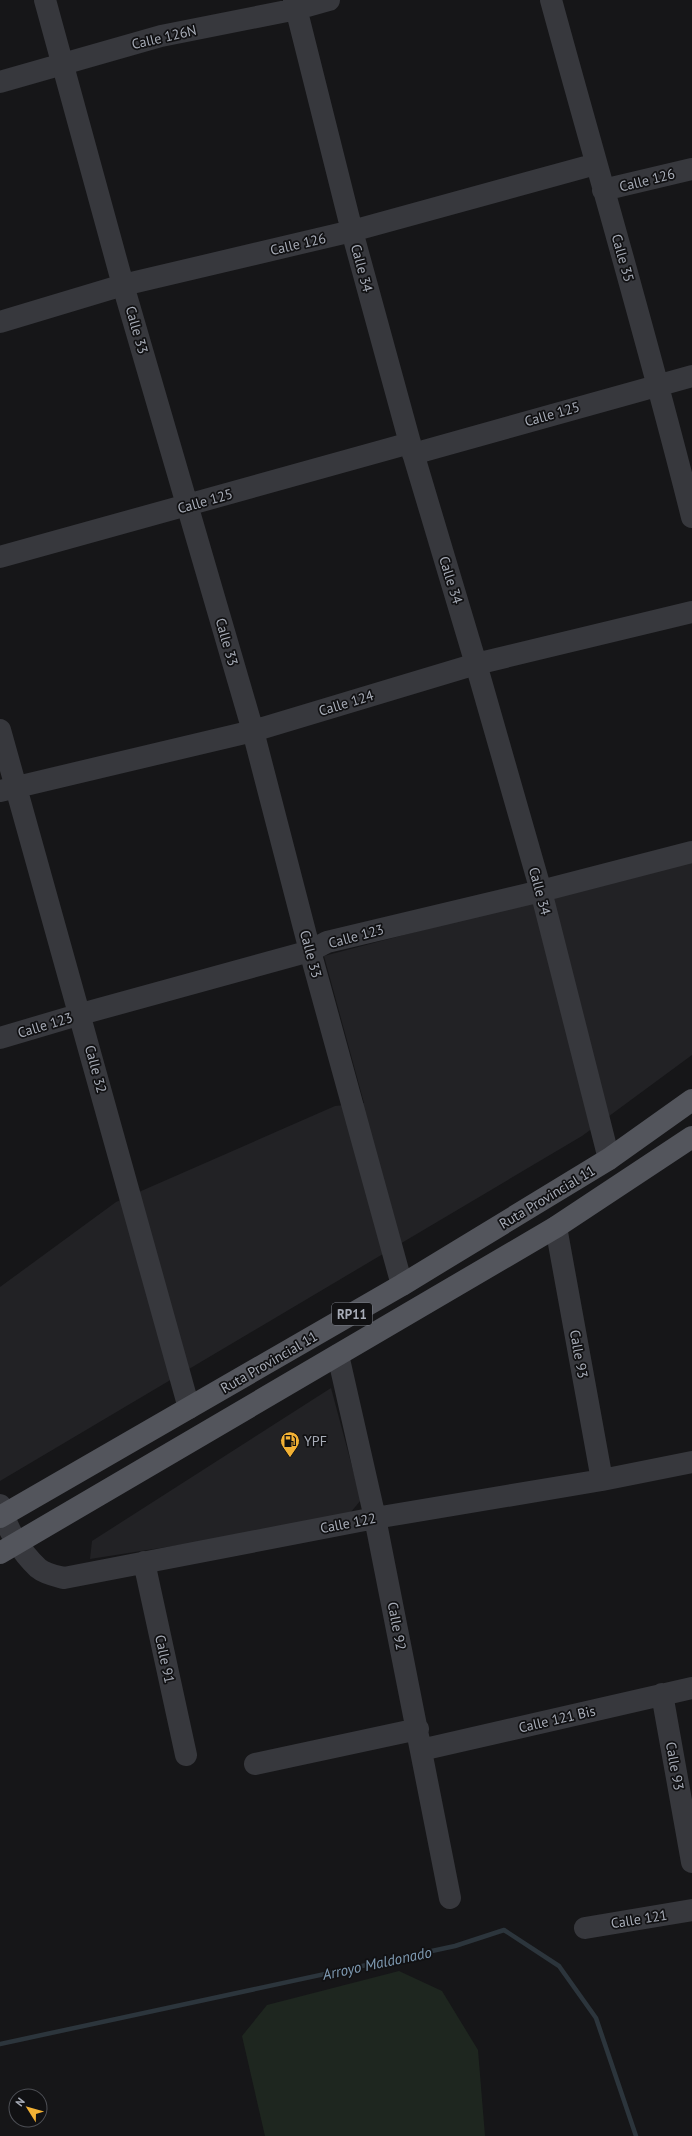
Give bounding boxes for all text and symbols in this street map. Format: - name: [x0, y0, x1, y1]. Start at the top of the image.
- street label: Calle 126N: [130, 21, 198, 53]
- street label: Calle 126: [617, 164, 677, 196]
- street label: Calle 126: [268, 229, 328, 259]
- street label: Calle 35: [608, 232, 638, 284]
- street label: Calle 34: [347, 242, 377, 294]
- street label: Calle 33: [122, 304, 152, 356]
- street label: Calle 125: [522, 398, 582, 430]
- street label: Calle 125: [175, 485, 235, 517]
- street label: Calle 34: [435, 554, 467, 606]
- street label: Calle 33: [212, 616, 242, 668]
- street label: Calle 124: [316, 686, 376, 720]
- street label: Calle 34: [525, 865, 555, 917]
- street label: Calle 123: [326, 920, 386, 952]
- street label: Calle 33: [296, 928, 326, 980]
- street label: Calle 123: [15, 1008, 75, 1042]
- street label: Calle 32: [81, 1043, 111, 1095]
- street label: Ruta Provincial 11: [496, 1161, 598, 1233]
- road number: RP11: [332, 1303, 372, 1325]
- street label: Ruta Provincial 11: [217, 1327, 321, 1397]
- street label: Calle 93: [566, 1328, 592, 1380]
- fuel station icon: YPF: [279, 1430, 301, 1458]
- place label: YPF: [304, 1432, 327, 1450]
- street label: Calle 122: [318, 1509, 378, 1537]
- street label: Calle 92: [383, 1600, 411, 1652]
- street label: Calle 91: [151, 1633, 179, 1685]
- street label: Calle 121 Bis: [517, 1701, 597, 1737]
- street label: Calle 93: [662, 1740, 688, 1792]
- street label: Calle 121: [610, 1906, 668, 1932]
- water label: Arroyo Maldonado: [320, 1942, 433, 1984]
- north arrow: [8, 2088, 48, 2128]
- text: N: [12, 2095, 28, 2109]

